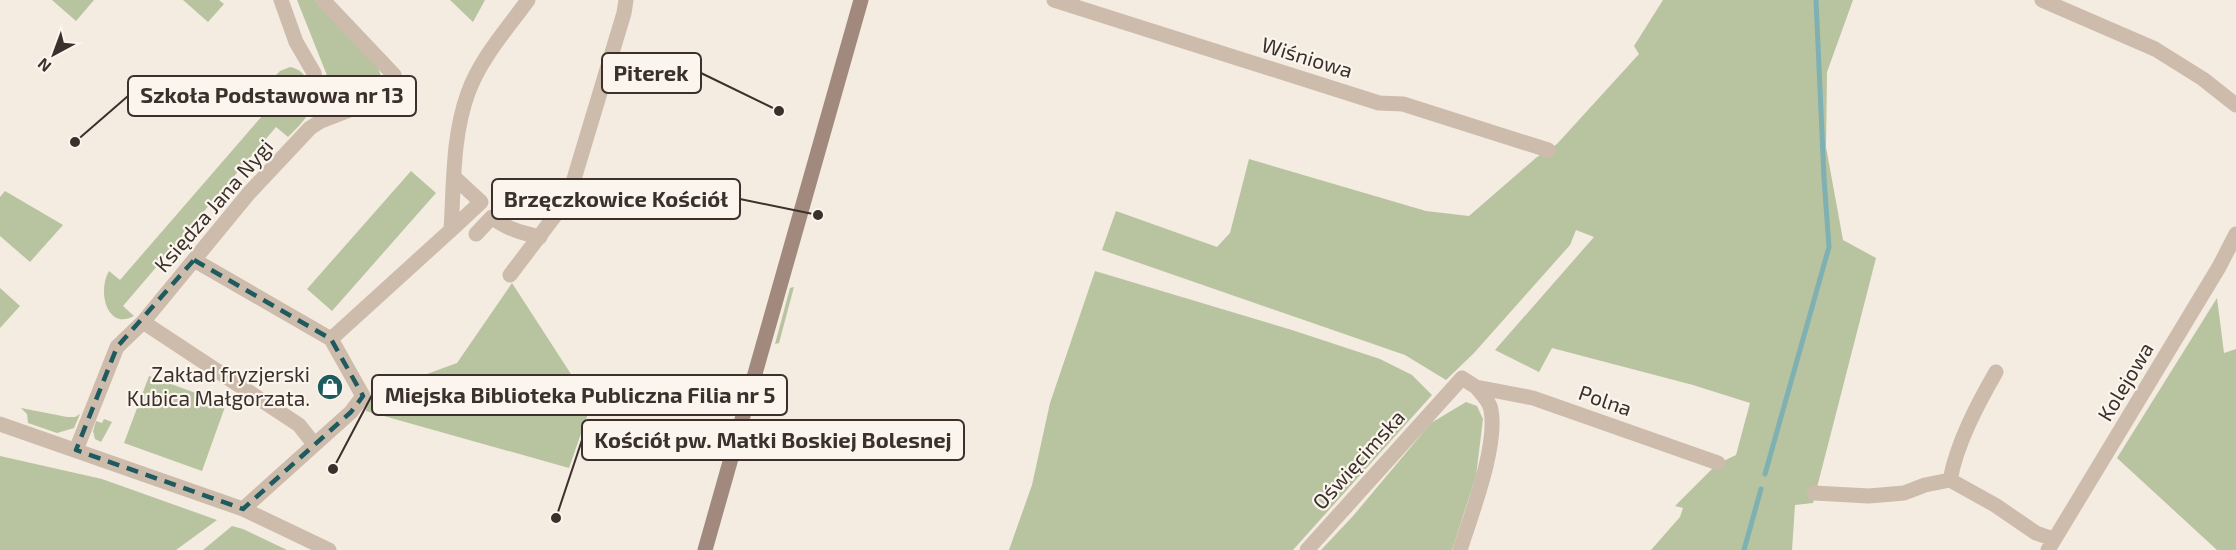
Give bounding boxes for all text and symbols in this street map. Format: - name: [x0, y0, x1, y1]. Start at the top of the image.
- north arrow: [24, 24, 84, 84]
- street label: Wiśniowa: [1259, 31, 1356, 82]
- callout: Piterek: [602, 53, 701, 93]
- text: N: [33, 55, 54, 77]
- text: Piterek: [613, 59, 689, 85]
- callout: Szkoła Podstawowa nr 13: [128, 76, 416, 116]
- text: Szkoła Podstawowa nr 13: [140, 81, 404, 107]
- street label: Księdza Jana Nygi: [148, 133, 277, 277]
- callout: Brzęczkowice Kościół: [492, 179, 740, 219]
- text: Brzęczkowice Kościół: [504, 185, 728, 211]
- street label: Kolejowa: [2091, 337, 2159, 426]
- place label: Zakład fryzjerski Kubica Małgorzata.: [127, 361, 310, 410]
- shop icon: Zakład fryzjerski Kubica Małgorzata.: [315, 372, 345, 402]
- callout: Miejska Biblioteka Publiczna Filia nr 5: [372, 375, 787, 415]
- street label: Polna: [1576, 379, 1635, 420]
- text: Miejska Biblioteka Publiczna Filia nr 5: [385, 381, 775, 407]
- street label: Oświęcimska: [1307, 404, 1409, 514]
- callout: Kościół pw. Matki Boskiej Bolesnej: [582, 420, 964, 460]
- text: Kościół pw. Matki Boskiej Bolesnej: [594, 426, 952, 452]

